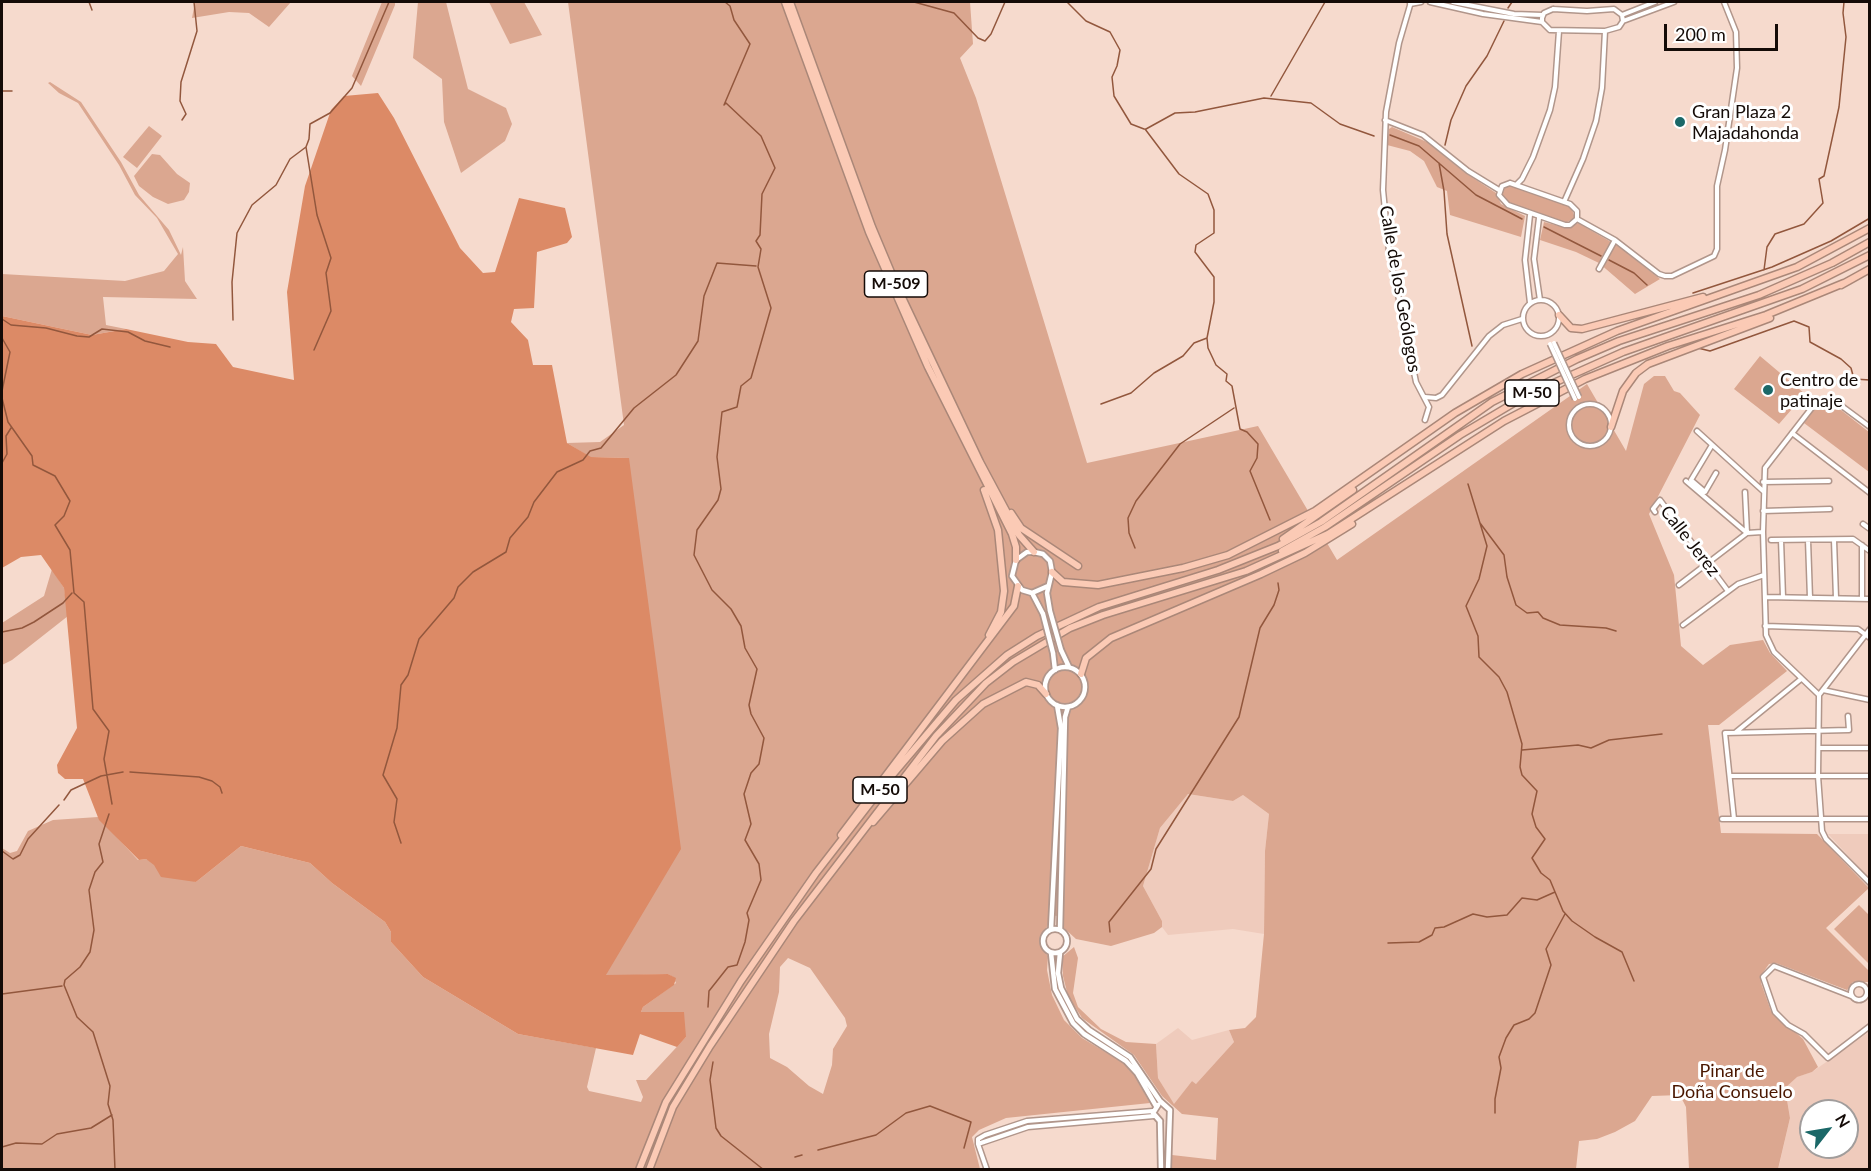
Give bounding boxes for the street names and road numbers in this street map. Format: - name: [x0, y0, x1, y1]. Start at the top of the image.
- street label: Calle de los Geólogos: [1375, 204, 1425, 374]
- road number: M-509: [864, 271, 928, 297]
- road number: M-50: [1505, 380, 1559, 406]
- street label: Calle Jerez: [1656, 501, 1724, 581]
- road number: M-50: [853, 777, 907, 803]

